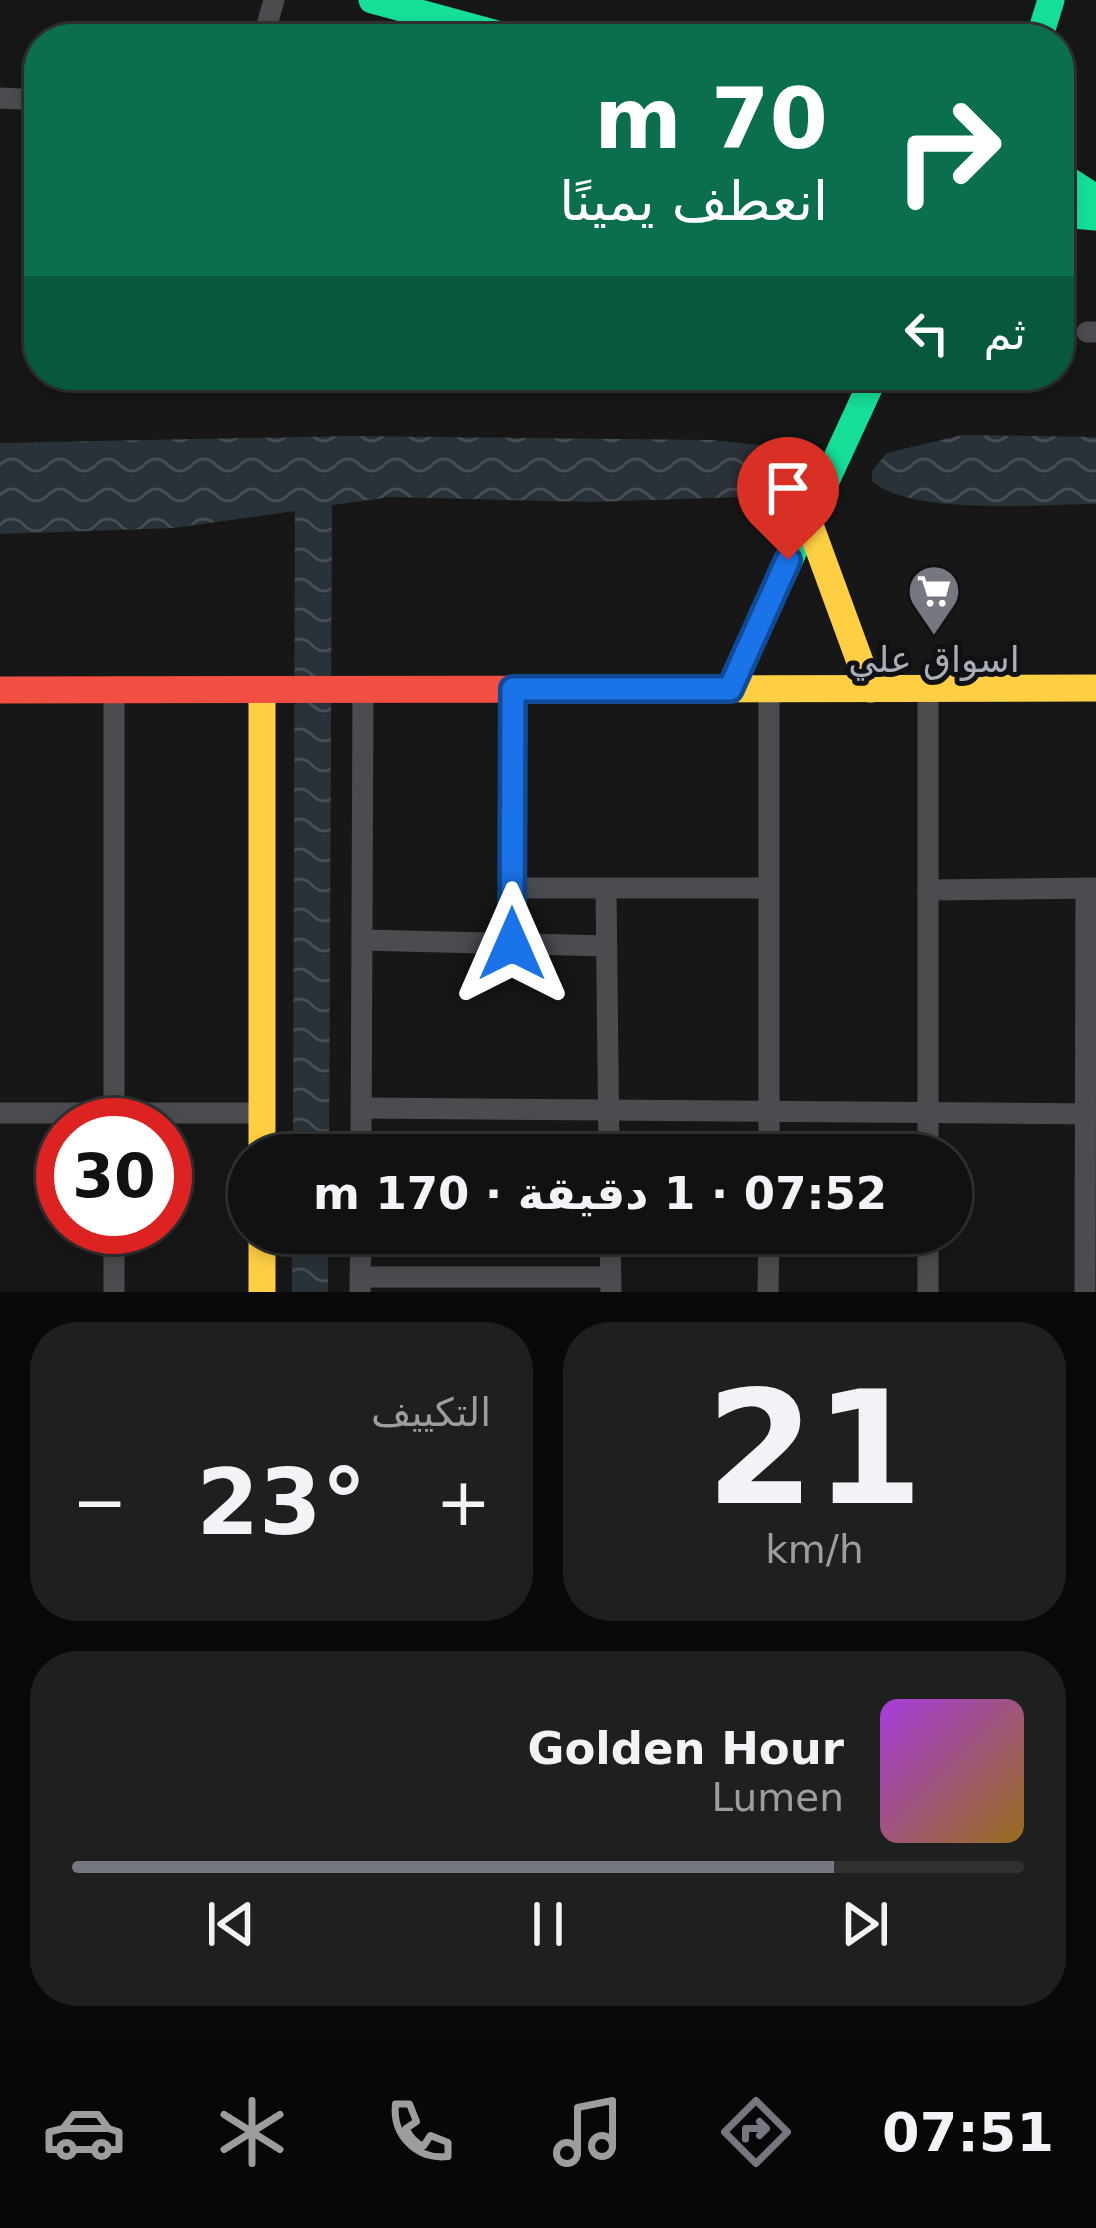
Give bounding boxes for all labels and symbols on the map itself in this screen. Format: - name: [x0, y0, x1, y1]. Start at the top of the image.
- pin: [737, 437, 839, 560]
- supermarket icon: اسواق علي: [906, 563, 962, 637]
- place label: اسواق علي: [848, 639, 1020, 681]
- position arrow: [449, 881, 575, 1007]
- speed limit sign: 30: [36, 1098, 192, 1254]

